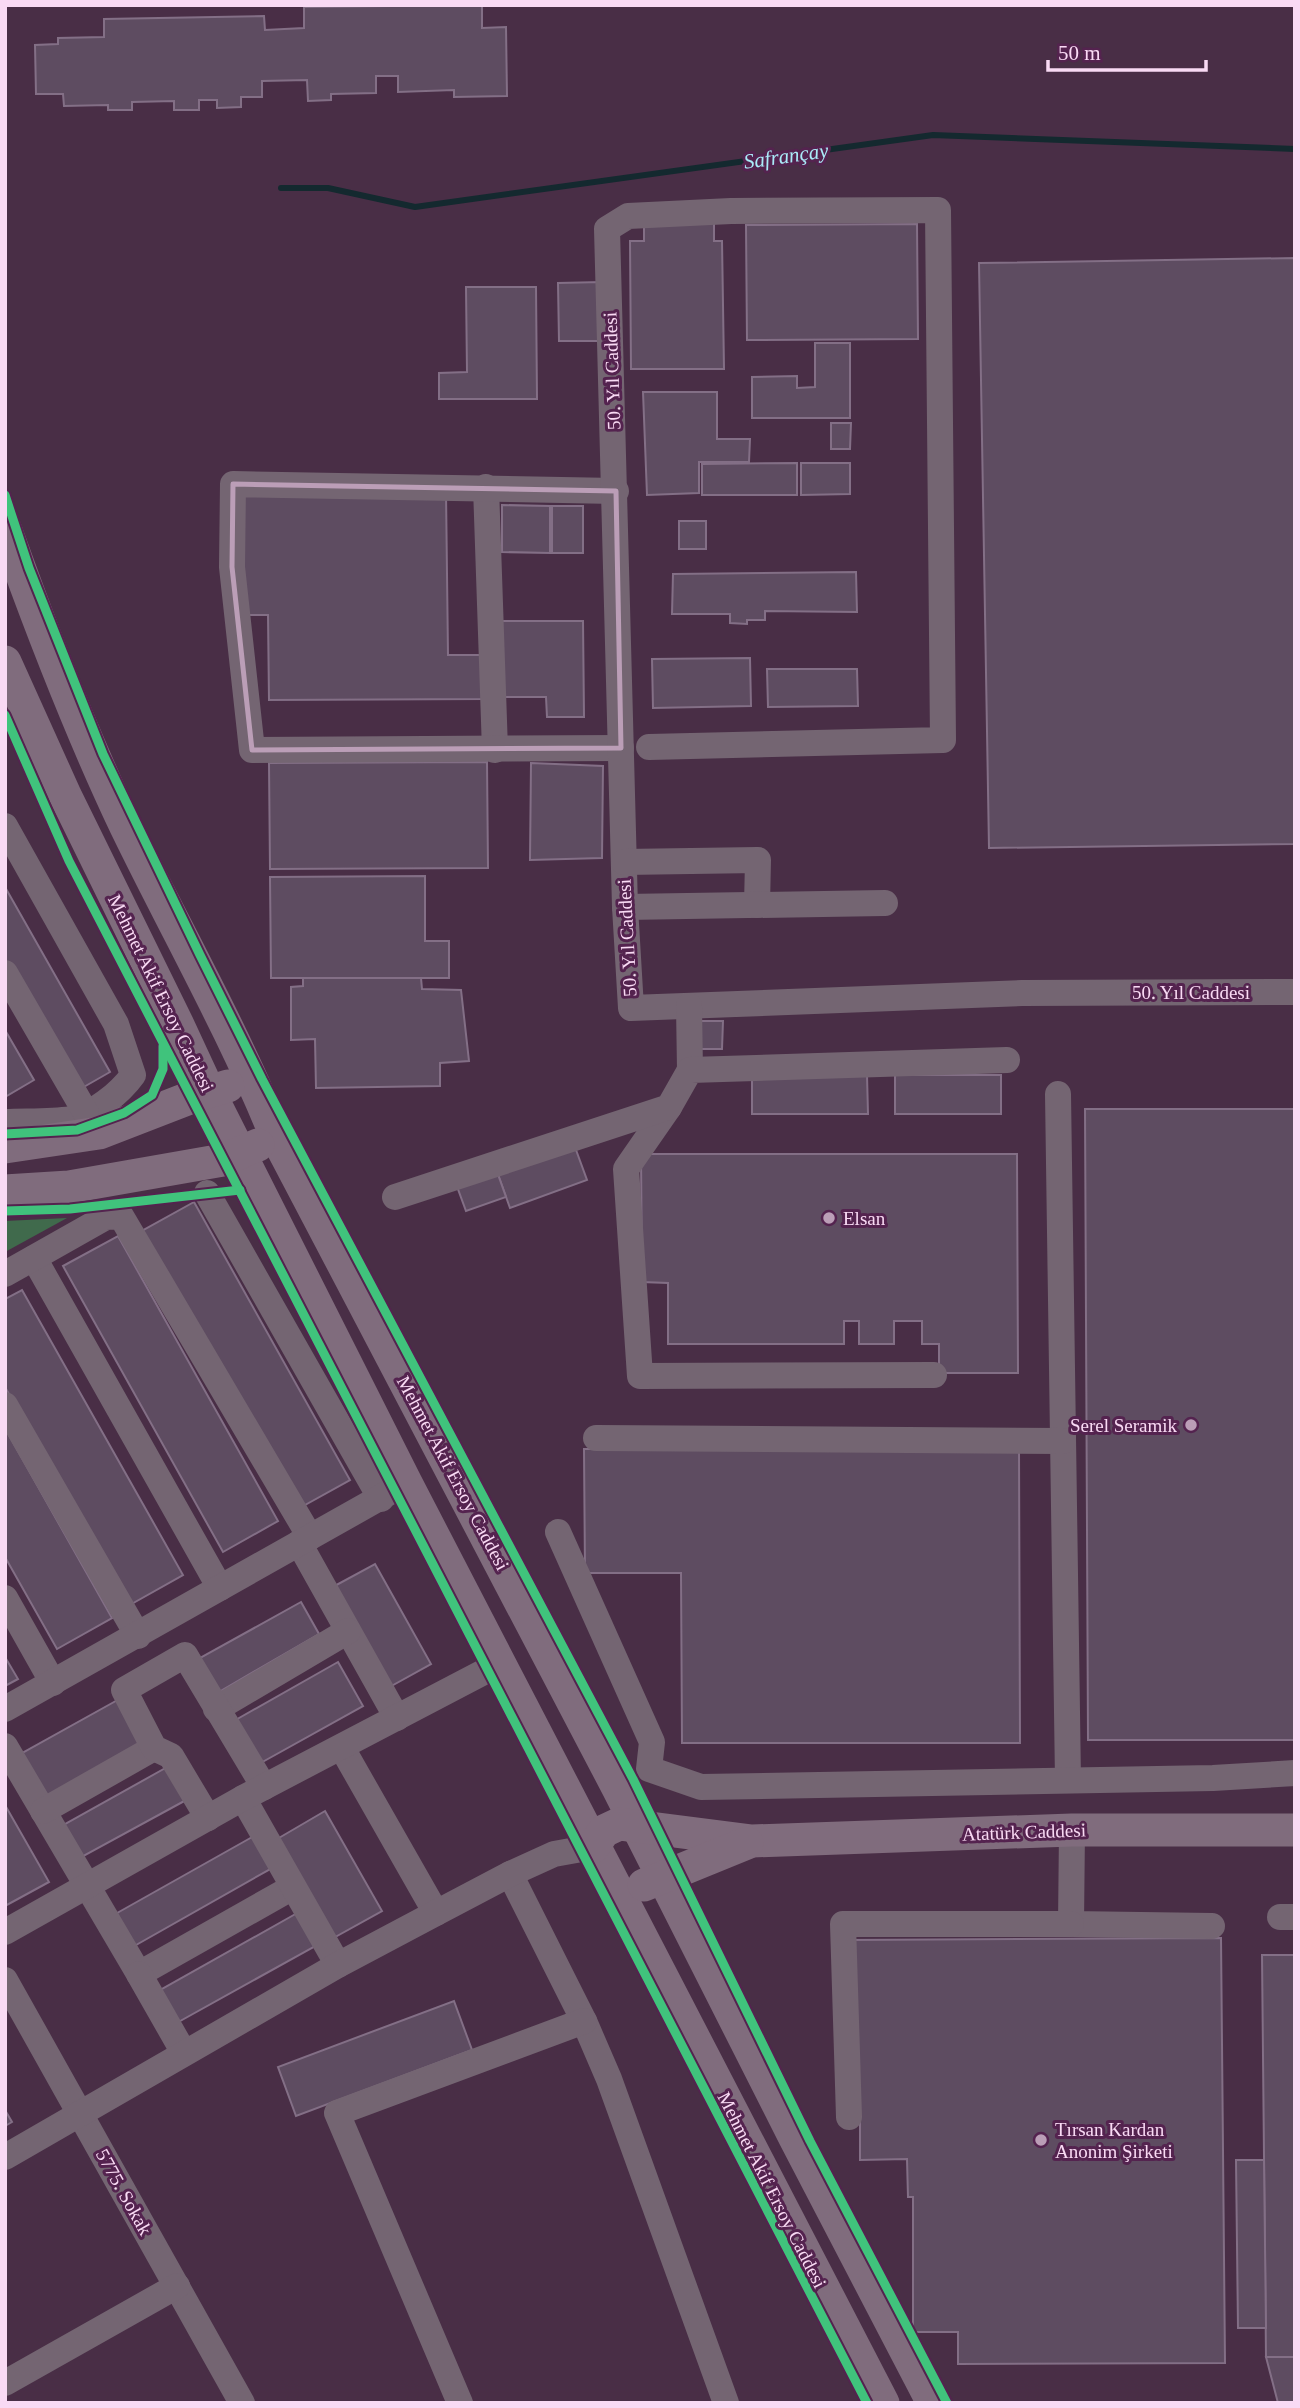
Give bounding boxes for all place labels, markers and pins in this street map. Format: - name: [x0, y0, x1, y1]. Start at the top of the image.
- place label: Elsan: [843, 1208, 886, 1229]
- marker: Elsan: [821, 1210, 837, 1226]
- place label: Serel Seramik: [1070, 1415, 1177, 1436]
- marker: Serel Seramik: [1183, 1417, 1199, 1433]
- place label: Tırsan Kardan Anonim Şirketi: [1055, 2119, 1173, 2162]
- marker: Tırsan Kardan Anonim Şirketi: [1033, 2132, 1049, 2148]

